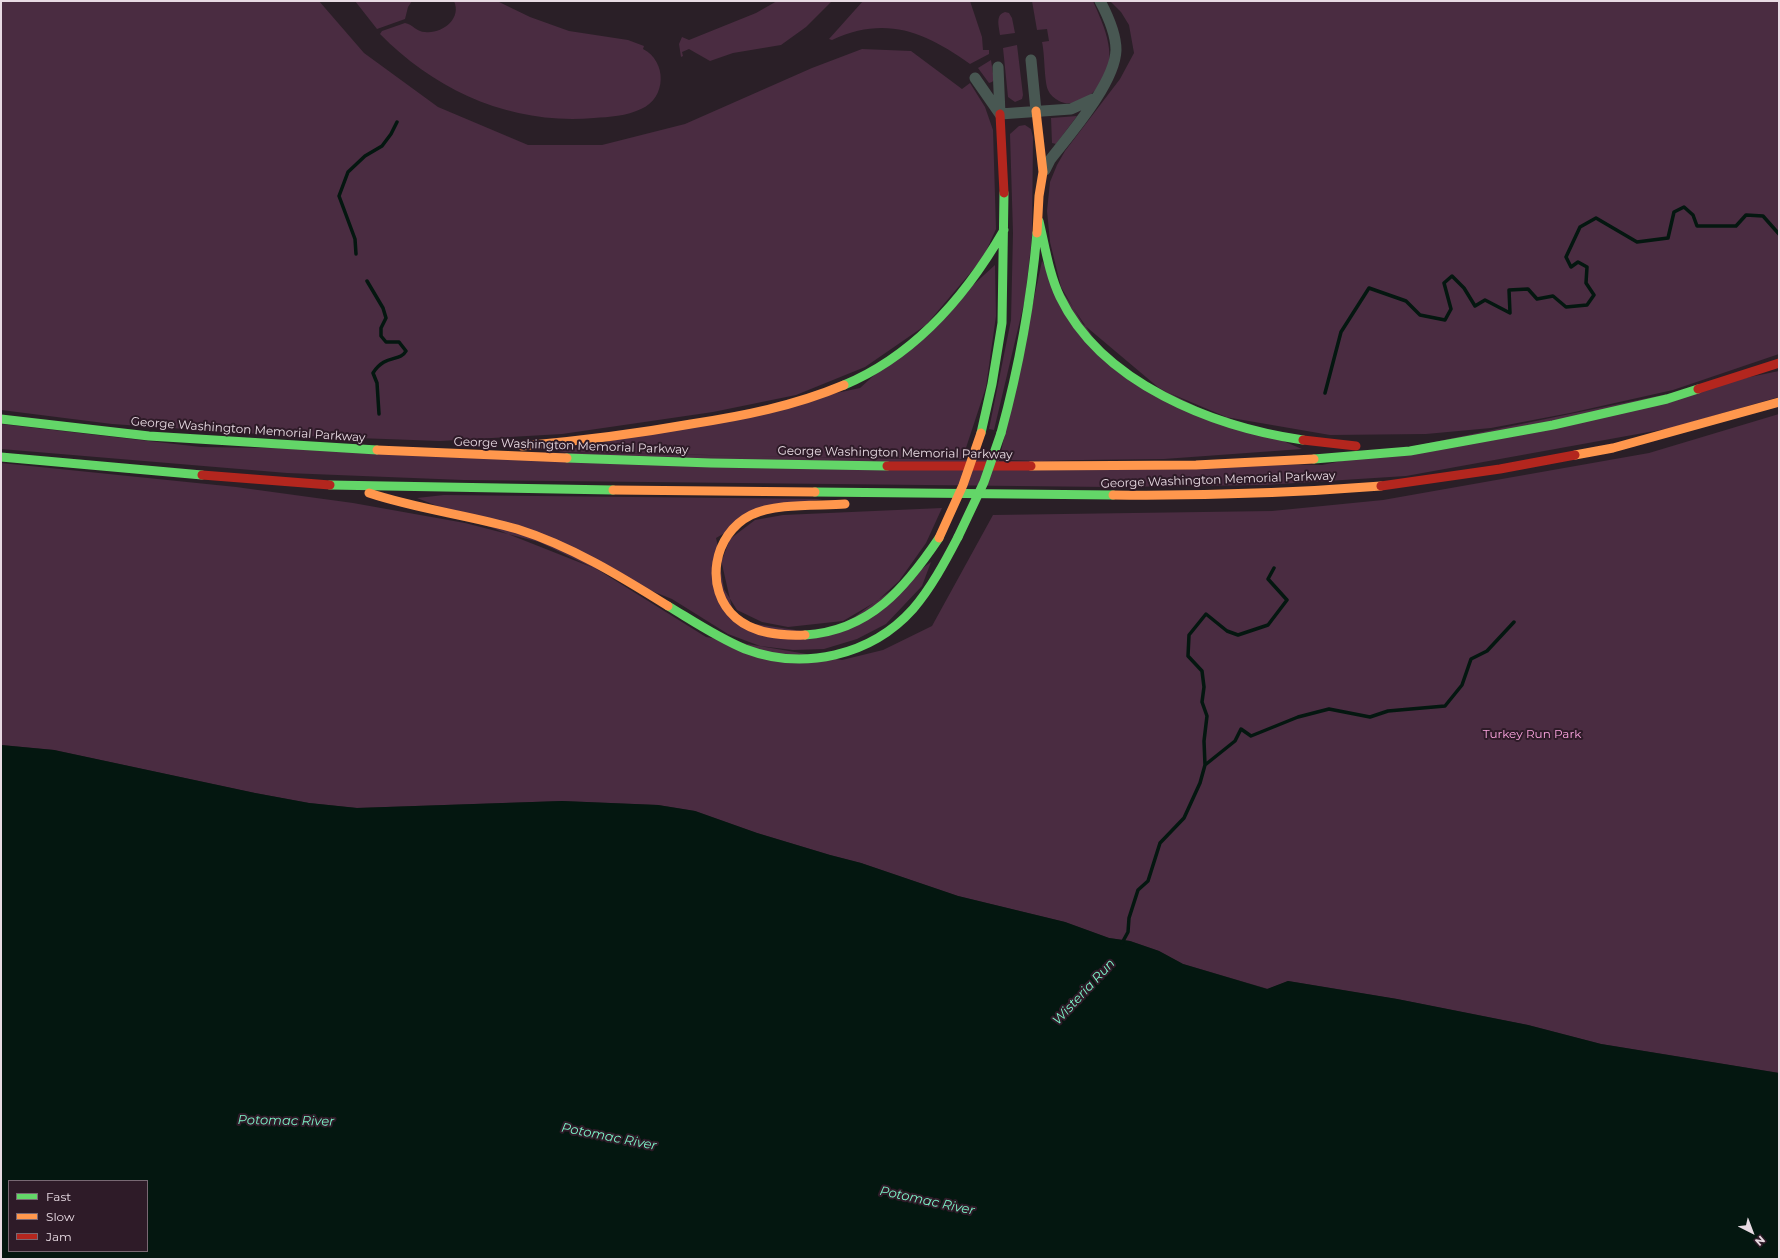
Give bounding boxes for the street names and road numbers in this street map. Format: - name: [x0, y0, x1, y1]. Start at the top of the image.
- street label: George Washington Memorial Parkway: [130, 415, 366, 445]
- street label: George Washington Memorial Parkway: [453, 435, 689, 457]
- street label: George Washington Memorial Parkway: [777, 444, 1013, 462]
- street label: George Washington Memorial Parkway: [1100, 469, 1336, 491]

